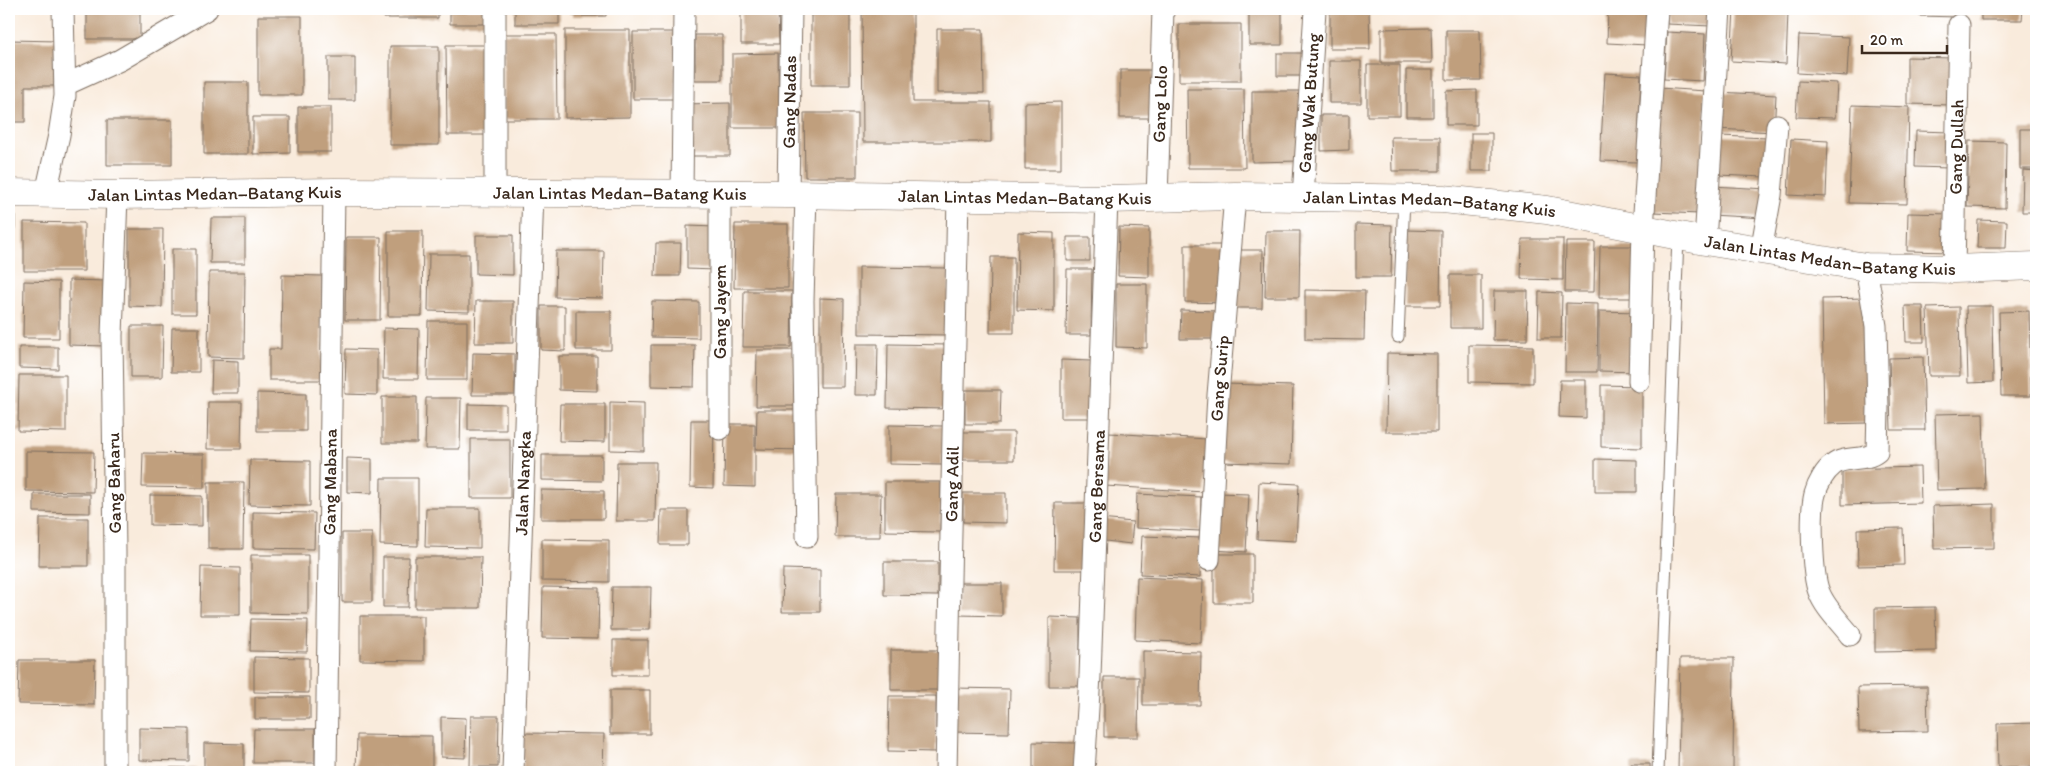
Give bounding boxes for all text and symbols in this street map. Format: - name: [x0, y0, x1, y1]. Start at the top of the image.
- scale bar: [1862, 22, 1948, 54]
- text: 20 m: [1870, 31, 1904, 49]
- street label: Gang Wak Butung: [1294, 32, 1325, 174]
- street label: Gang Nadas: [778, 55, 801, 149]
- street label: Gang Lolo: [1148, 65, 1172, 143]
- street label: Gang Dullah: [1945, 99, 1968, 195]
- street label: Jalan Lintas Medan–Batang Kuis: [88, 181, 342, 206]
- street label: Jalan Lintas Medan–Batang Kuis: [493, 182, 747, 205]
- street label: Jalan Lintas Medan–Batang Kuis: [898, 185, 1152, 210]
- street label: Jalan Lintas Medan–Batang Kuis: [1303, 186, 1558, 223]
- street label: Jalan Lintas Medan–Batang Kuis: [1703, 230, 1956, 280]
- street label: Gang Jayem: [709, 265, 731, 359]
- street label: Gang Surip: [1206, 334, 1234, 422]
- street label: Gang Mabana: [318, 428, 342, 536]
- street label: Gang Bersama: [1084, 429, 1110, 543]
- street label: Jalan Nangka: [510, 430, 536, 536]
- street label: Gang Baharu: [102, 432, 126, 534]
- street label: Gang Adil: [940, 446, 964, 522]

